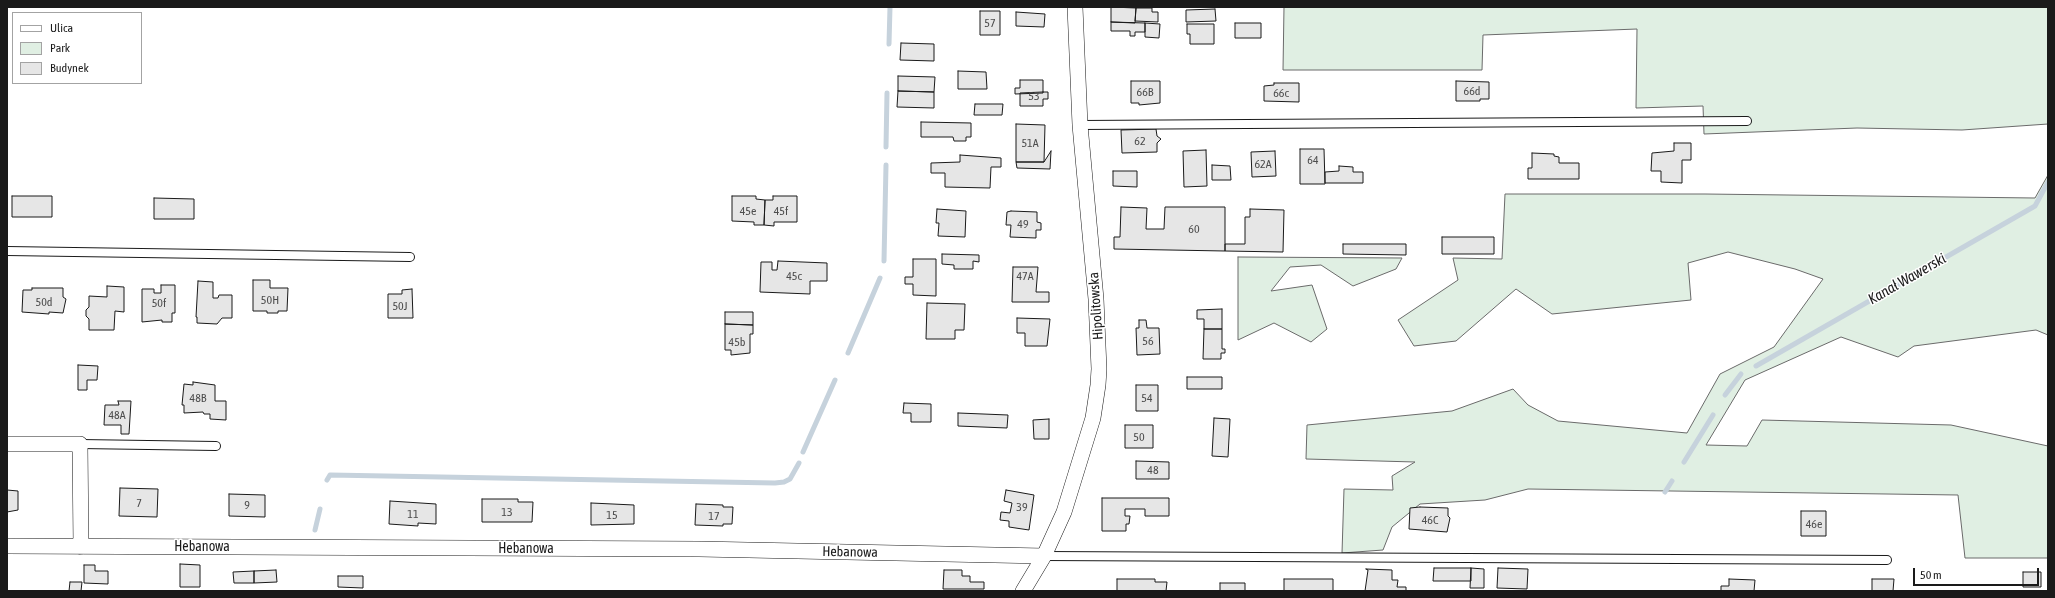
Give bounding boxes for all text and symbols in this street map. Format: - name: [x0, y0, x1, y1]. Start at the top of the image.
- legend: [12, 12, 142, 84]
- house number: 57: [984, 16, 996, 30]
- text: Ulica: [50, 21, 73, 35]
- text: Park: [50, 41, 70, 55]
- text: Budynek: [50, 61, 89, 75]
- house number: 66d: [1464, 84, 1480, 98]
- house number: 66B: [1137, 85, 1153, 99]
- house number: 66c: [1273, 86, 1289, 100]
- house number: 53: [1028, 89, 1040, 103]
- house number: 62: [1134, 134, 1146, 148]
- house number: 51A: [1021, 136, 1039, 150]
- house number: 64: [1307, 153, 1319, 167]
- house number: 62A: [1254, 157, 1272, 171]
- house number: 45e: [740, 204, 756, 218]
- house number: 45f: [774, 204, 788, 218]
- house number: 49: [1017, 217, 1029, 231]
- house number: 60: [1188, 222, 1200, 236]
- water label: Kanał Wawerski: [1865, 250, 1949, 308]
- house number: 45c: [786, 269, 802, 283]
- house number: 47A: [1016, 269, 1034, 283]
- street label: Hipolitowska: [1085, 272, 1107, 340]
- house number: 50H: [261, 293, 279, 307]
- house number: 50d: [36, 295, 52, 309]
- house number: 50f: [152, 296, 166, 310]
- house number: 50J: [392, 299, 408, 313]
- house number: 56: [1142, 334, 1154, 348]
- house number: 45b: [729, 335, 745, 349]
- house number: 48B: [190, 391, 206, 405]
- house number: 54: [1141, 391, 1153, 405]
- house number: 48A: [108, 408, 126, 422]
- house number: 50: [1133, 430, 1145, 444]
- house number: 48: [1147, 463, 1159, 477]
- house number: 7: [136, 496, 142, 510]
- house number: 9: [244, 498, 250, 512]
- house number: 39: [1016, 500, 1028, 514]
- house number: 13: [501, 505, 513, 519]
- house number: 11: [407, 507, 419, 521]
- house number: 15: [606, 508, 618, 522]
- house number: 17: [708, 509, 720, 523]
- house number: 46C: [1422, 513, 1438, 527]
- house number: 46e: [1806, 517, 1822, 531]
- street label: Hebanowa: [174, 539, 230, 555]
- street label: Hebanowa: [498, 541, 554, 557]
- street label: Hebanowa: [822, 543, 878, 561]
- scale bar: [1915, 560, 2041, 586]
- text: 50 m: [1920, 568, 1942, 582]

